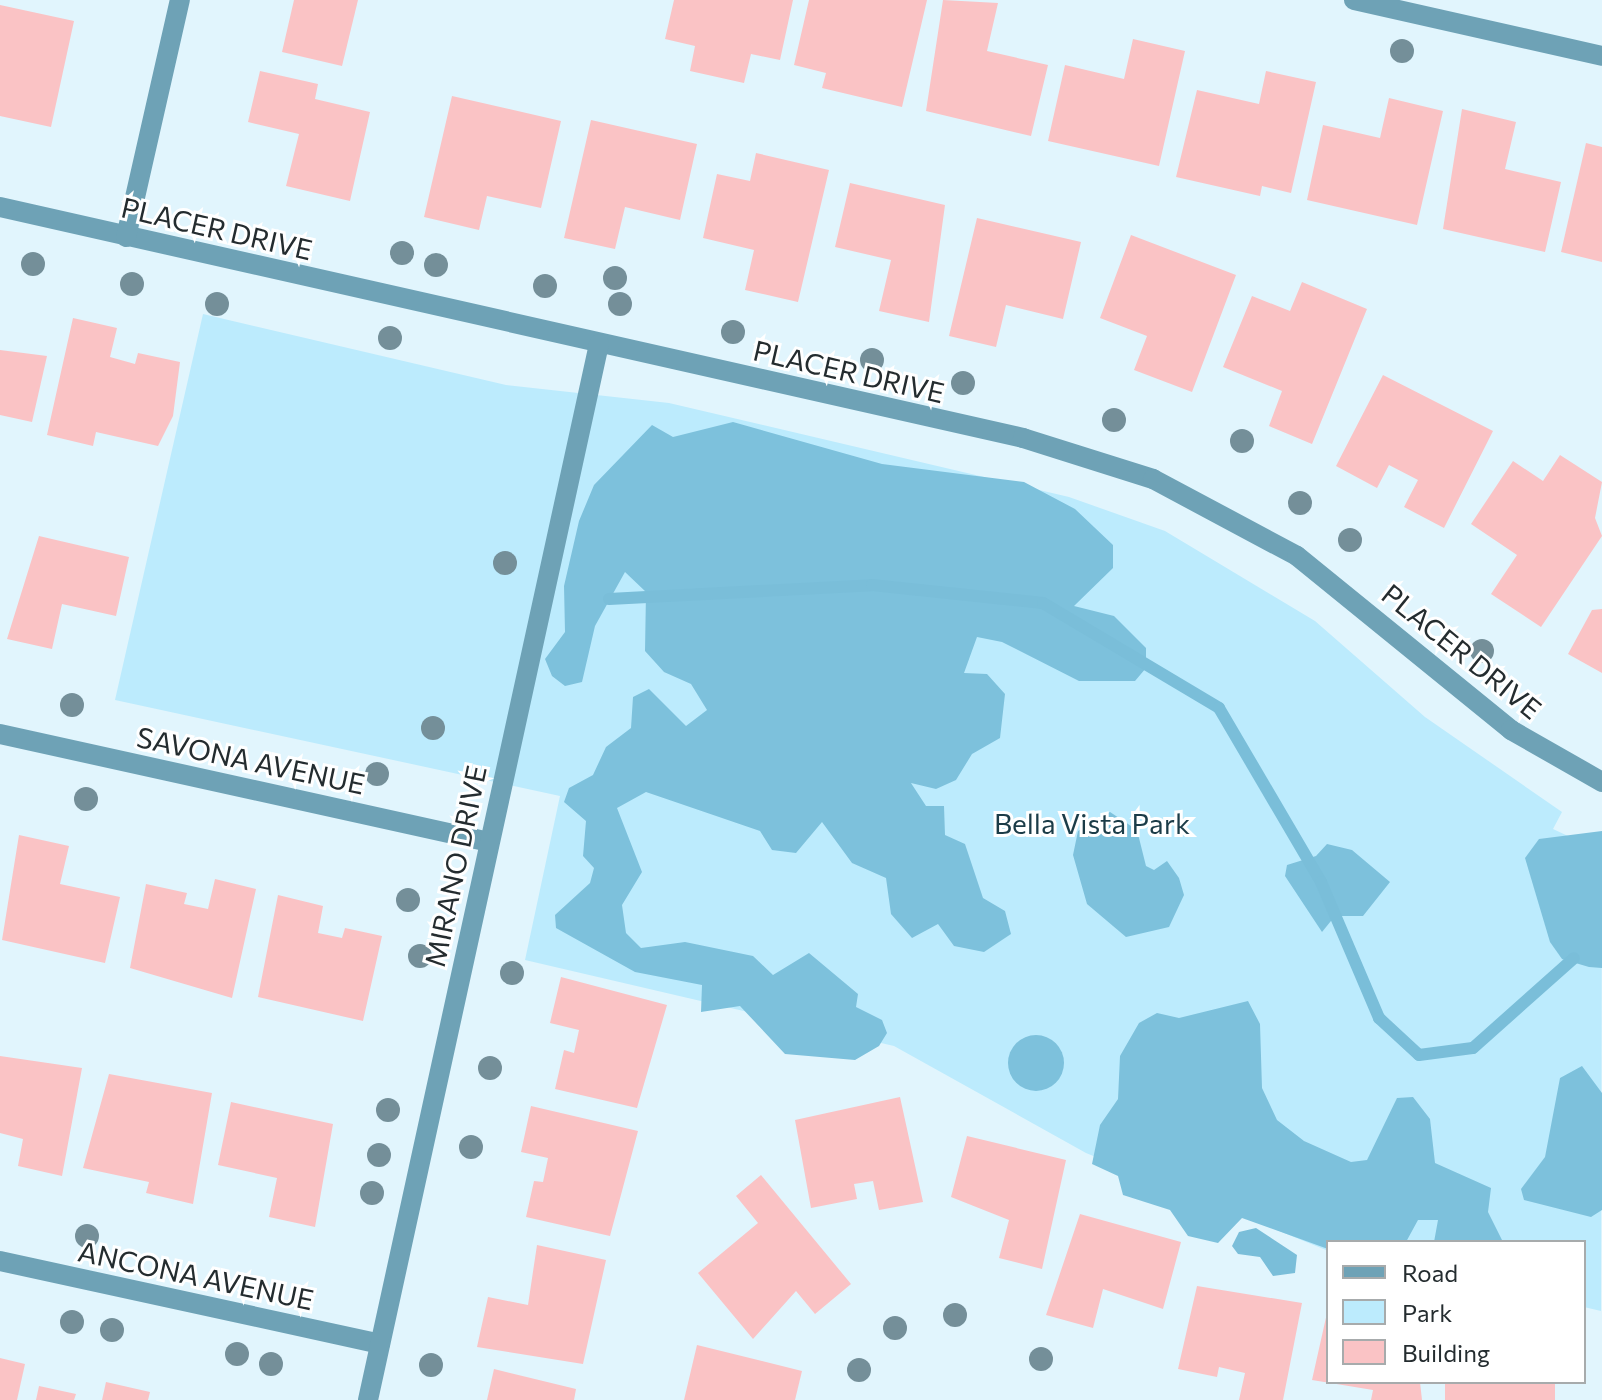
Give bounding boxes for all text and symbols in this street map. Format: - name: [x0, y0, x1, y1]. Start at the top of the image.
- street label: PLACER DRIVE: [118, 190, 316, 266]
- street label: PLACER DRIVE: [750, 333, 948, 409]
- street label: PLACER DRIVE: [1376, 577, 1548, 725]
- street label: SAVONA AVENUE: [134, 719, 368, 801]
- street label: MIRANO DRIVE: [417, 762, 493, 970]
- park label: Bella Vista Park: [994, 806, 1190, 840]
- street label: ANCONA AVENUE: [75, 1234, 317, 1316]
- legend: [1326, 1240, 1586, 1384]
- text: Road: [1402, 1258, 1458, 1287]
- text: Park: [1402, 1298, 1452, 1327]
- text: Building: [1402, 1338, 1490, 1367]

